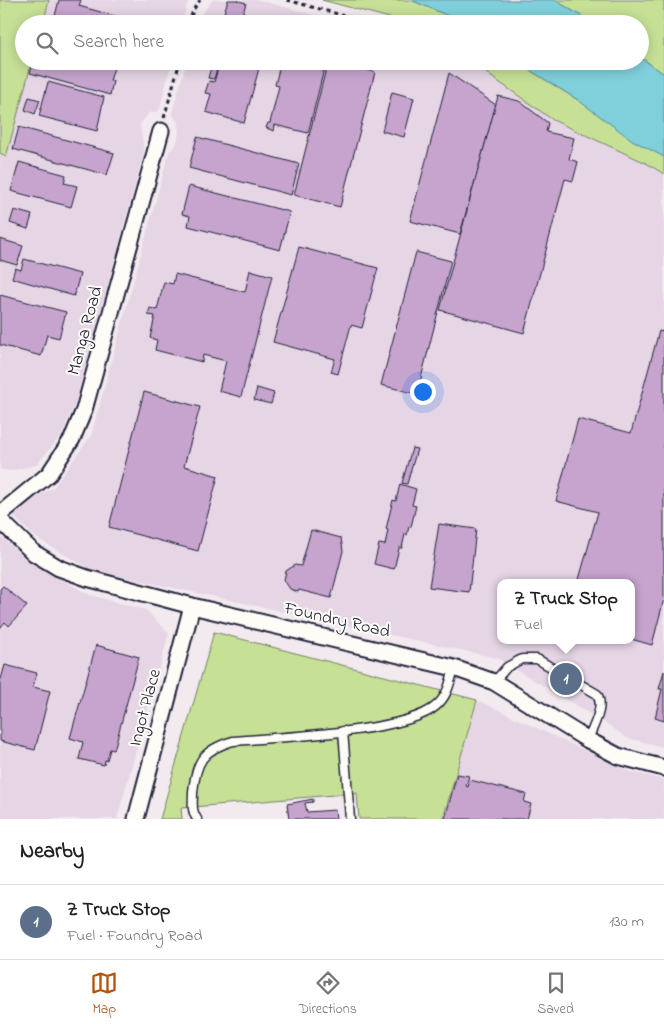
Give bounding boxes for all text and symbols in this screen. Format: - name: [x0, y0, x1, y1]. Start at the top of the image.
- search box: [15, 15, 649, 70]
- icon: search: [33, 29, 61, 57]
- text: Search here: [73, 29, 164, 56]
- street label: Manga Road: [62, 284, 111, 379]
- your location: [410, 379, 436, 405]
- popup: [497, 579, 635, 644]
- text: Z Truck Stop: [514, 586, 618, 613]
- street label: Foundry Road: [281, 596, 392, 646]
- text: Fuel: [514, 613, 543, 637]
- pin: 1: [550, 660, 582, 698]
- street label: Ingot Place: [123, 665, 170, 750]
- text: Nearby: [20, 837, 84, 867]
- text: Z Truck Stop: [67, 897, 170, 924]
- text: 1: [33, 910, 39, 934]
- text: 130 m: [609, 910, 644, 934]
- text: Fuel · Foundry Road: [67, 924, 203, 948]
- tab: Map: [90, 969, 118, 1020]
- tab: Directions: [299, 969, 357, 1020]
- tab: Saved: [537, 969, 574, 1020]

